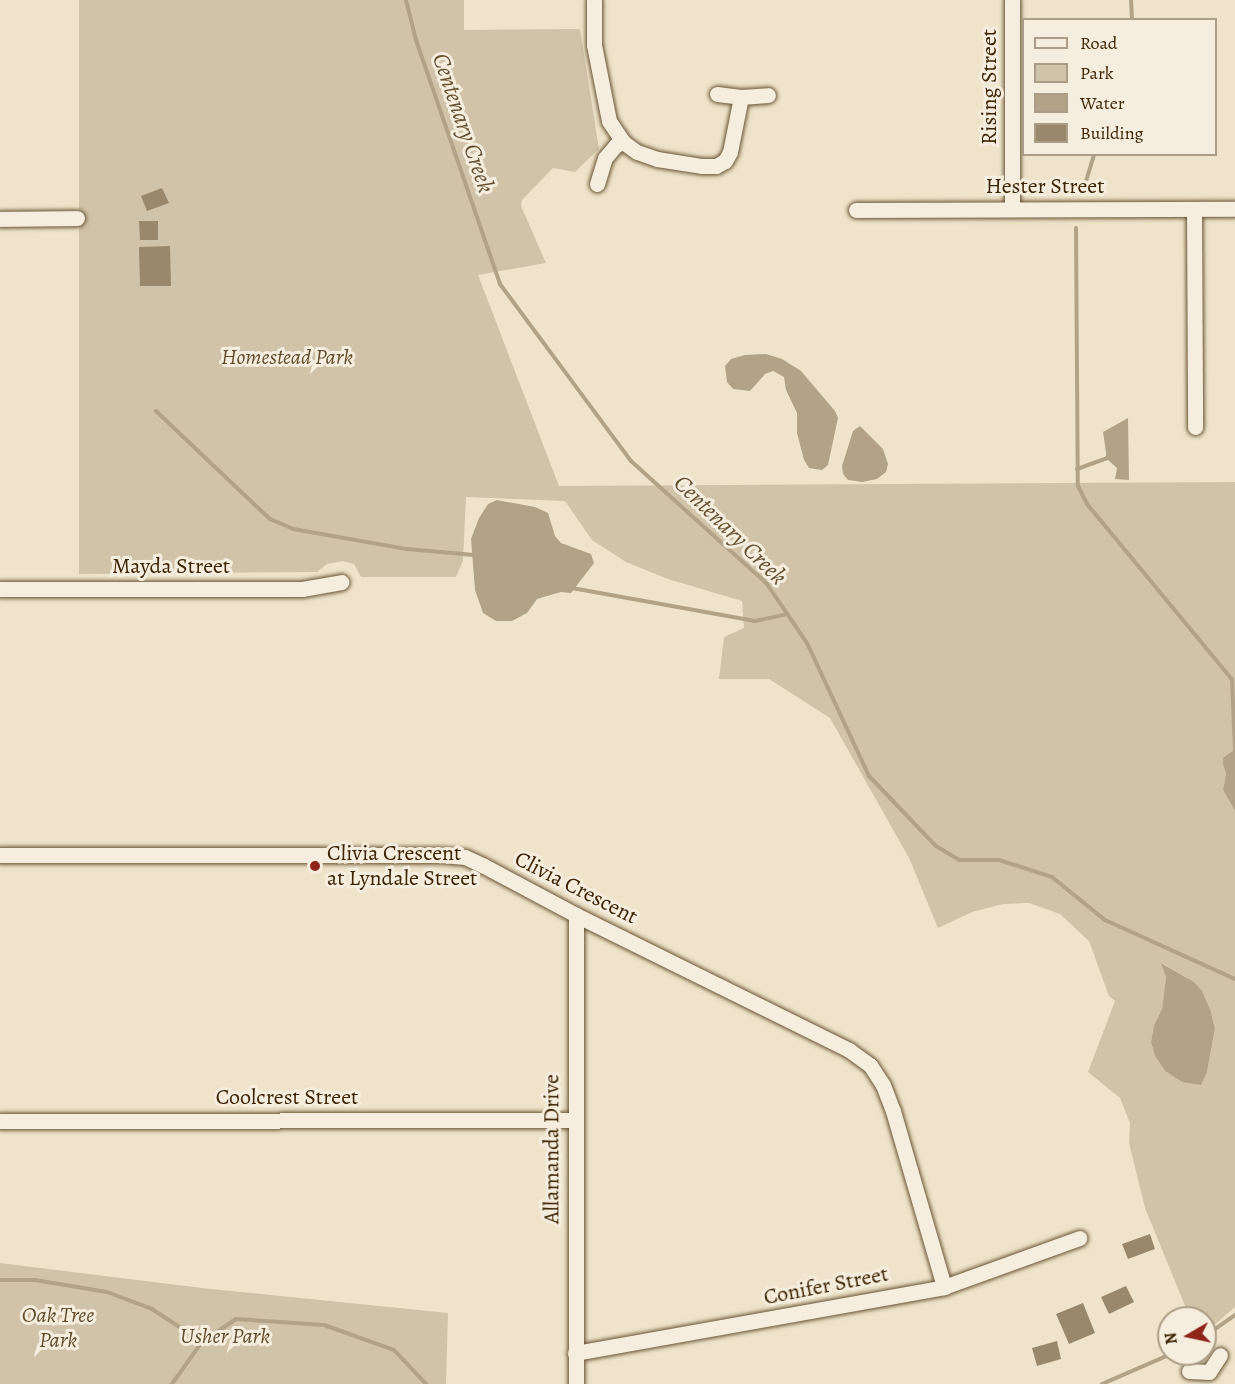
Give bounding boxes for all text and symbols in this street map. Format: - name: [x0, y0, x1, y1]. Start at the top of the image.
- legend: [1022, 18, 1217, 156]
- street label: Rising Street: [977, 29, 1003, 145]
- text: Road: [1080, 31, 1117, 55]
- water label: Centenary Creek: [426, 49, 500, 197]
- text: Park: [1080, 61, 1114, 85]
- text: Water: [1080, 91, 1125, 115]
- text: Building: [1080, 121, 1144, 145]
- street label: Hester Street: [986, 174, 1104, 200]
- park label: Homestead Park: [221, 345, 353, 371]
- water label: Centenary Creek: [668, 469, 792, 591]
- street label: Mayda Street: [112, 554, 230, 580]
- place label: Clivia Crescent at Lyndale Street: [327, 840, 477, 891]
- street label: Clivia Crescent: [510, 846, 642, 930]
- marker: Clivia Crescent at Lyndale Street: [308, 859, 322, 873]
- street label: Allamanda Drive: [539, 1074, 565, 1224]
- street label: Coolcrest Street: [216, 1085, 358, 1111]
- street label: Conifer Street: [762, 1261, 890, 1311]
- park label: Oak Tree Park: [22, 1302, 94, 1354]
- north arrow: [1157, 1306, 1217, 1366]
- park label: Usher Park: [180, 1324, 270, 1350]
- text: N: [1159, 1331, 1183, 1346]

